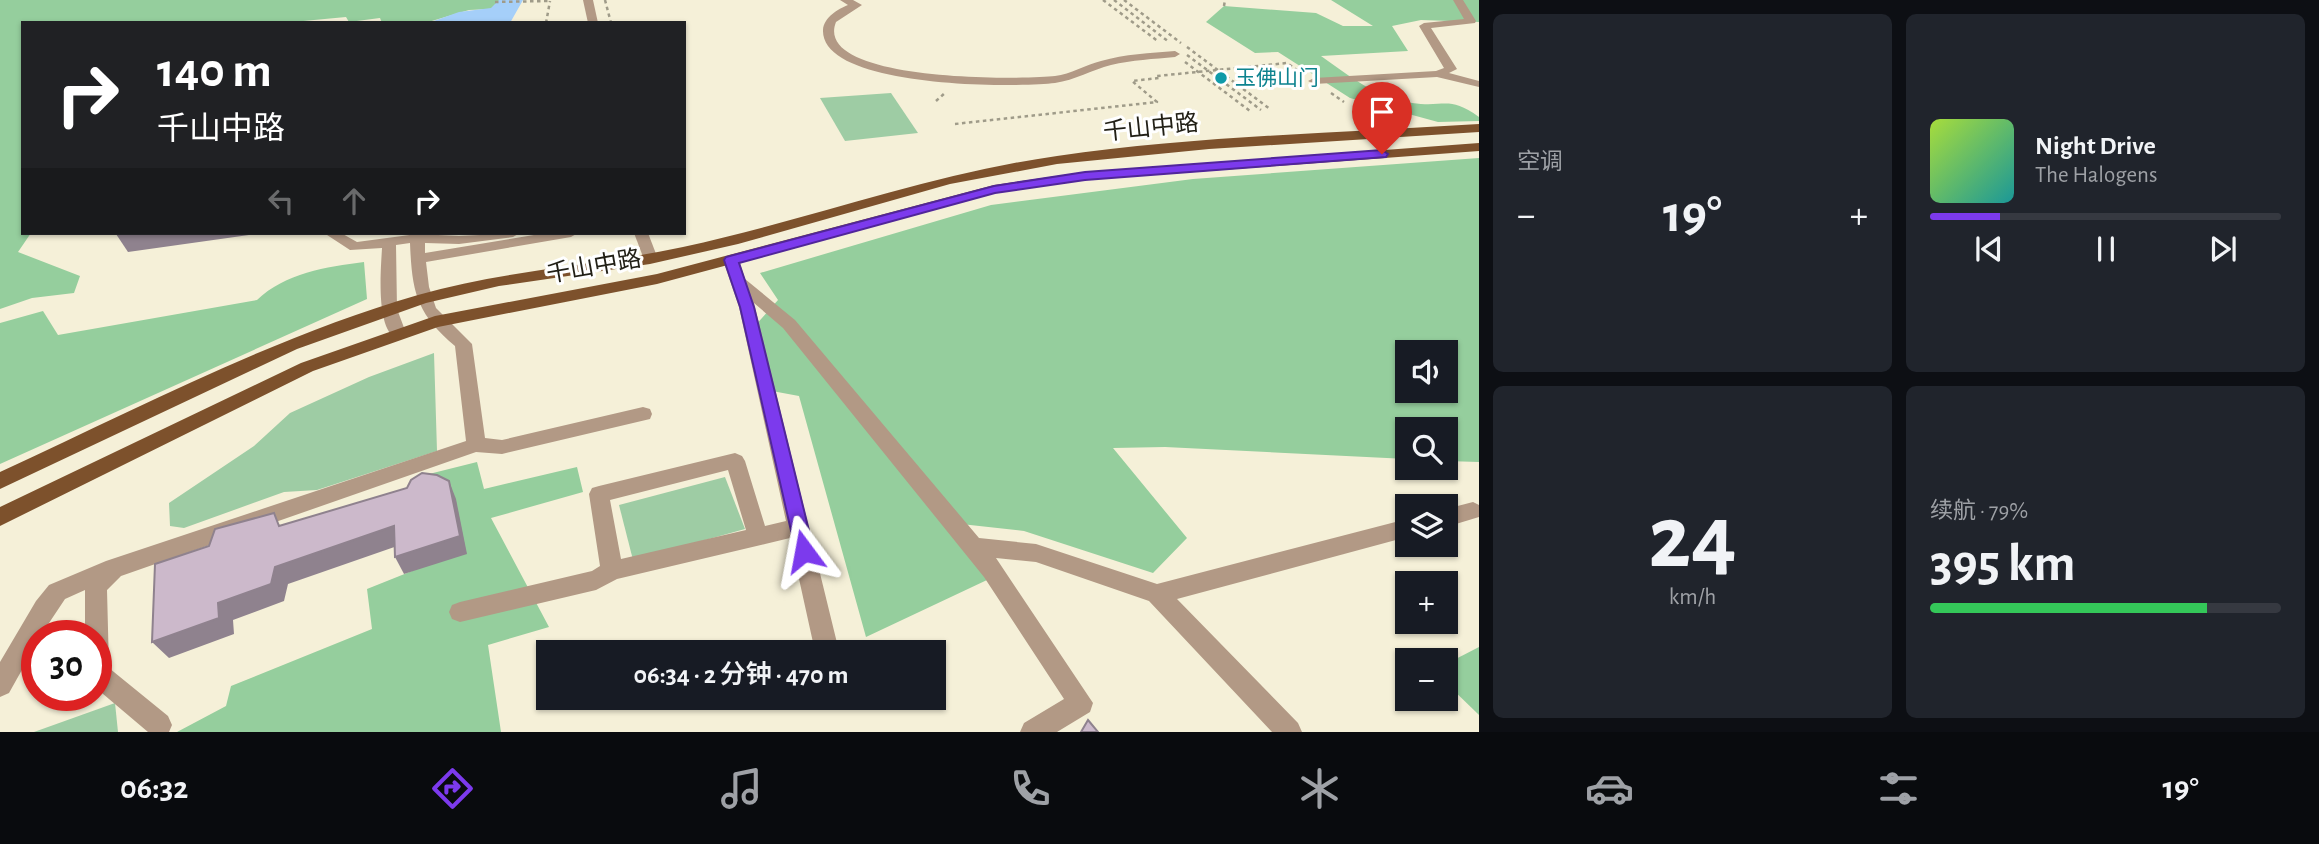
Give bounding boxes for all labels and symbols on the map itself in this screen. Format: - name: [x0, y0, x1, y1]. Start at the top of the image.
- place label: 玉佛山门: [1235, 67, 1319, 89]
- marker: 玉佛山门: [1213, 70, 1229, 86]
- pin: [1352, 82, 1412, 154]
- street label: 千山中路: [1102, 109, 1200, 145]
- street label: 千山中路: [544, 245, 643, 287]
- position arrow: [767, 514, 841, 588]
- speed limit sign: 30: [21, 620, 112, 711]

